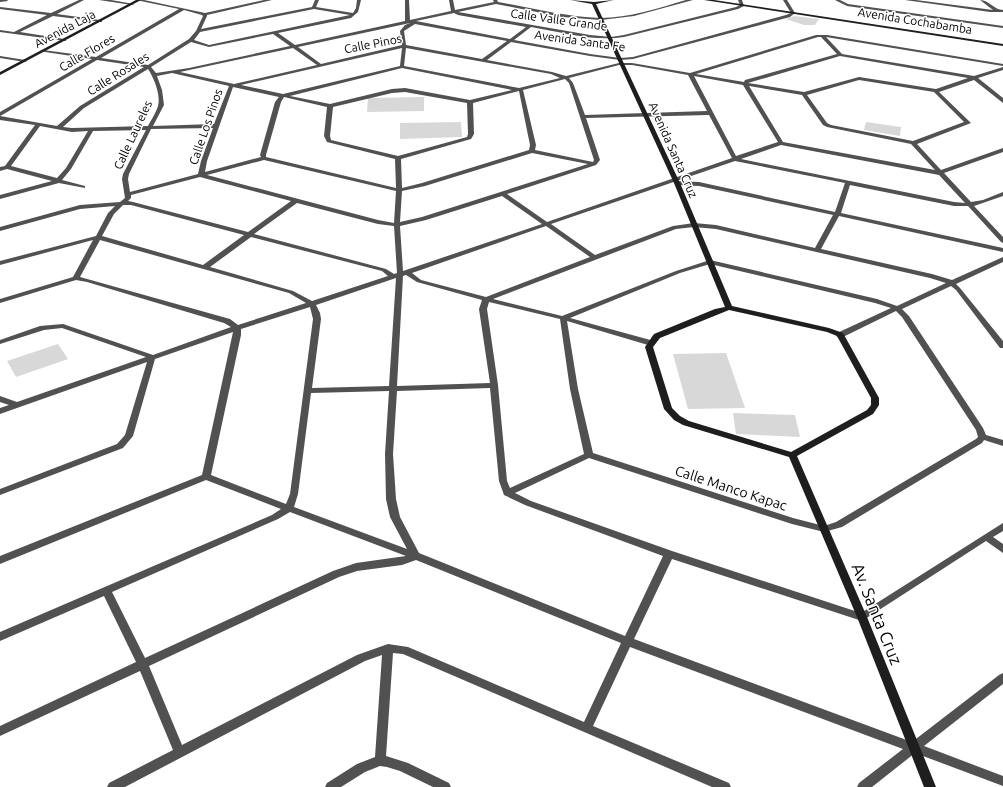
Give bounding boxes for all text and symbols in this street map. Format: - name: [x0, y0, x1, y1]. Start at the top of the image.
- street label: Avenida Cochabamba: [857, 5, 973, 36]
- street label: Calle Valle Grande: [510, 6, 608, 33]
- street label: Avenida Laja: [32, 7, 97, 50]
- street label: Avenida Santa Fe: [534, 28, 626, 53]
- street label: Calle Flores: [57, 31, 117, 74]
- street label: Calle Pinos: [343, 32, 403, 55]
- street label: Calle Rosales: [85, 50, 151, 98]
- street label: Calle Los Pinos: [186, 87, 225, 167]
- street label: Calle Laureles: [111, 98, 154, 171]
- street label: Avenida Santa Cruz: [647, 100, 701, 200]
- street label: Calle Manco Kapac: [673, 462, 790, 514]
- street label: Av. Santa Cruz: [848, 560, 907, 667]

